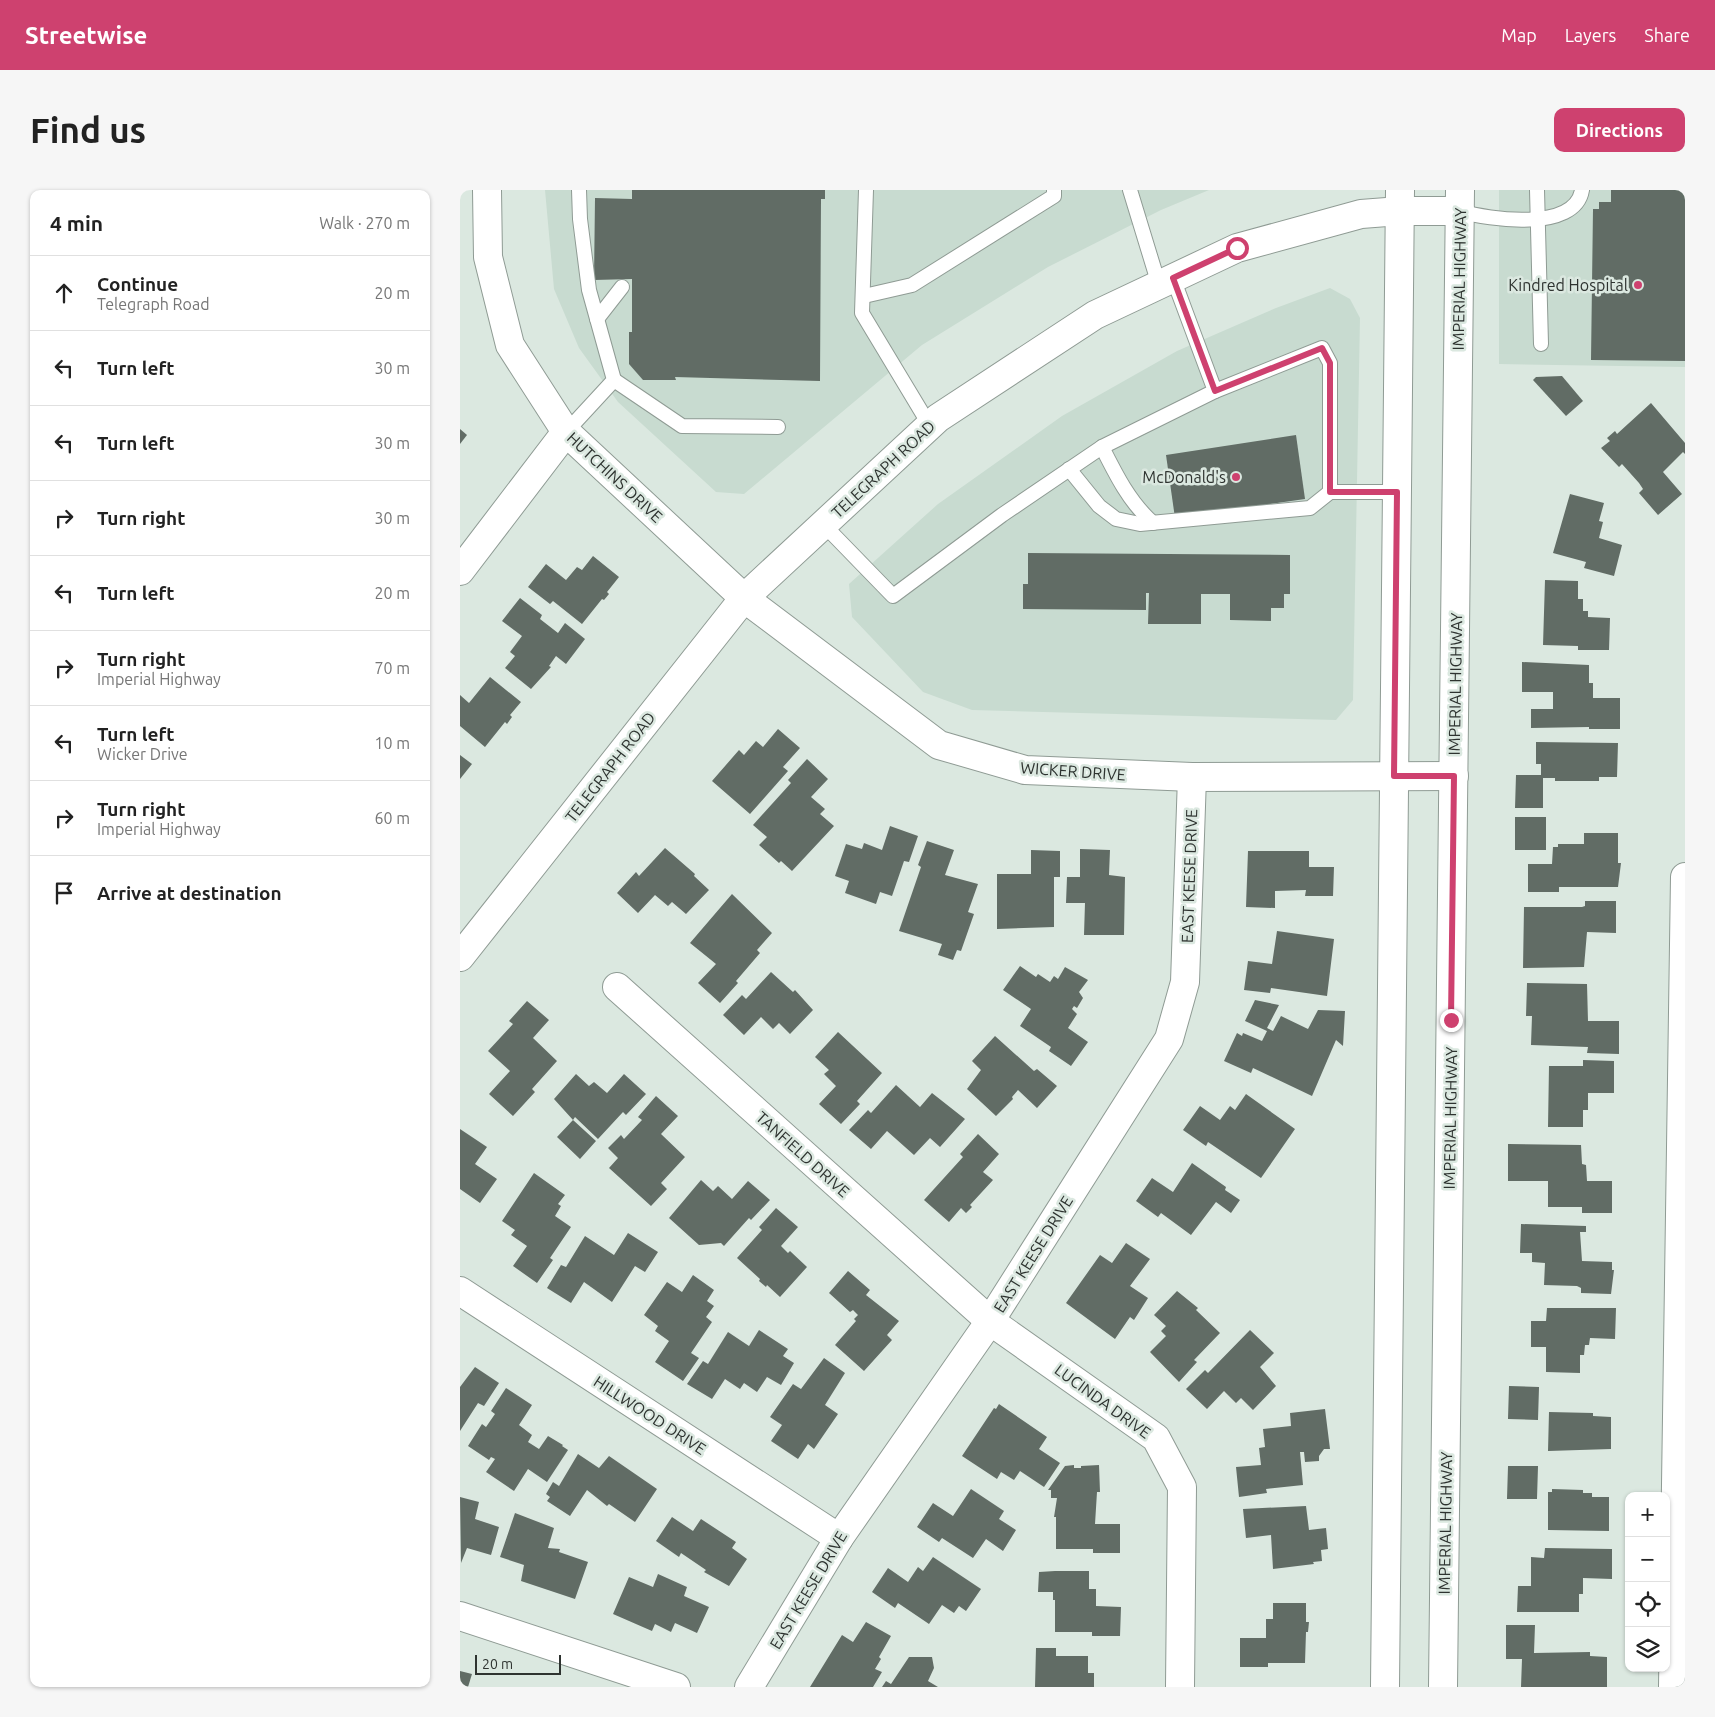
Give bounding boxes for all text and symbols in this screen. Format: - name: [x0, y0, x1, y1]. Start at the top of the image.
- text: Streetwise: [25, 22, 147, 49]
- text: Map: [1501, 25, 1537, 45]
- text: Layers: [1565, 25, 1616, 45]
- text: Share: [1644, 25, 1690, 45]
- button: Directions: [1554, 108, 1685, 152]
- text: Find us: [30, 110, 146, 150]
- street label: IMPERIAL HIGHWAY: [1449, 207, 1469, 351]
- text: 4 min: [50, 211, 103, 235]
- text: Walk · 270 m: [319, 214, 410, 232]
- route start: [1226, 237, 1249, 260]
- text: Continue: [97, 273, 178, 295]
- place label: Kindred Hospital: [1508, 276, 1628, 294]
- icon: ahead: [50, 279, 78, 307]
- marker: Kindred Hospital: [1632, 279, 1644, 291]
- text: 20 m: [374, 284, 410, 302]
- text: Telegraph Road: [97, 295, 210, 313]
- icon: left: [50, 354, 78, 382]
- text: Turn left: [97, 357, 175, 379]
- text: 30 m: [374, 359, 410, 377]
- street label: TELEGRAPH ROAD: [828, 417, 938, 521]
- street label: HUTCHINS DRIVE: [564, 428, 666, 526]
- icon: left: [50, 429, 78, 457]
- text: Turn left: [97, 432, 175, 454]
- text: 30 m: [374, 434, 410, 452]
- place label: McDonald's: [1142, 468, 1226, 486]
- marker: McDonald's: [1230, 471, 1242, 483]
- icon: right: [50, 504, 78, 532]
- text: Turn right: [97, 507, 185, 529]
- text: 30 m: [374, 509, 410, 527]
- icon: left: [50, 579, 78, 607]
- text: Turn left: [97, 582, 175, 604]
- text: 20 m: [374, 584, 410, 602]
- street label: IMPERIAL HIGHWAY: [1445, 612, 1465, 756]
- text: Turn right: [97, 648, 185, 670]
- icon: right: [50, 654, 78, 682]
- text: 70 m: [374, 659, 410, 677]
- text: Imperial Highway: [97, 670, 221, 688]
- street label: TELEGRAPH ROAD: [562, 708, 658, 826]
- text: Turn left: [97, 723, 175, 745]
- icon: left: [50, 729, 78, 757]
- text: 10 m: [374, 734, 410, 752]
- text: Wicker Drive: [97, 745, 188, 763]
- street label: WICKER DRIVE: [1020, 758, 1126, 784]
- text: Turn right: [97, 798, 185, 820]
- icon: right: [50, 804, 78, 832]
- text: 60 m: [374, 809, 410, 827]
- street label: EAST KEESE DRIVE: [1178, 809, 1200, 943]
- text: Imperial Highway: [97, 820, 221, 838]
- icon: arrive: [50, 879, 78, 907]
- text: Arrive at destination: [97, 882, 282, 904]
- route end: [1440, 1009, 1463, 1032]
- street label: IMPERIAL HIGHWAY: [1440, 1046, 1460, 1190]
- street label: TANFIELD DRIVE: [753, 1108, 853, 1200]
- street label: EAST KEESE DRIVE: [990, 1192, 1076, 1316]
- street label: LUCINDA DRIVE: [1052, 1360, 1154, 1442]
- street label: HILLWOOD DRIVE: [591, 1372, 709, 1458]
- street label: IMPERIAL HIGHWAY: [1435, 1451, 1455, 1595]
- map controls: [1625, 1492, 1670, 1672]
- button: +: [1625, 1492, 1670, 1537]
- street label: EAST KEESE DRIVE: [766, 1528, 850, 1652]
- button: −: [1625, 1537, 1670, 1582]
- button: locate: [1625, 1582, 1670, 1627]
- button: layers: [1625, 1627, 1670, 1672]
- scale bar: [475, 1652, 561, 1675]
- text: 20 m: [482, 1656, 513, 1672]

